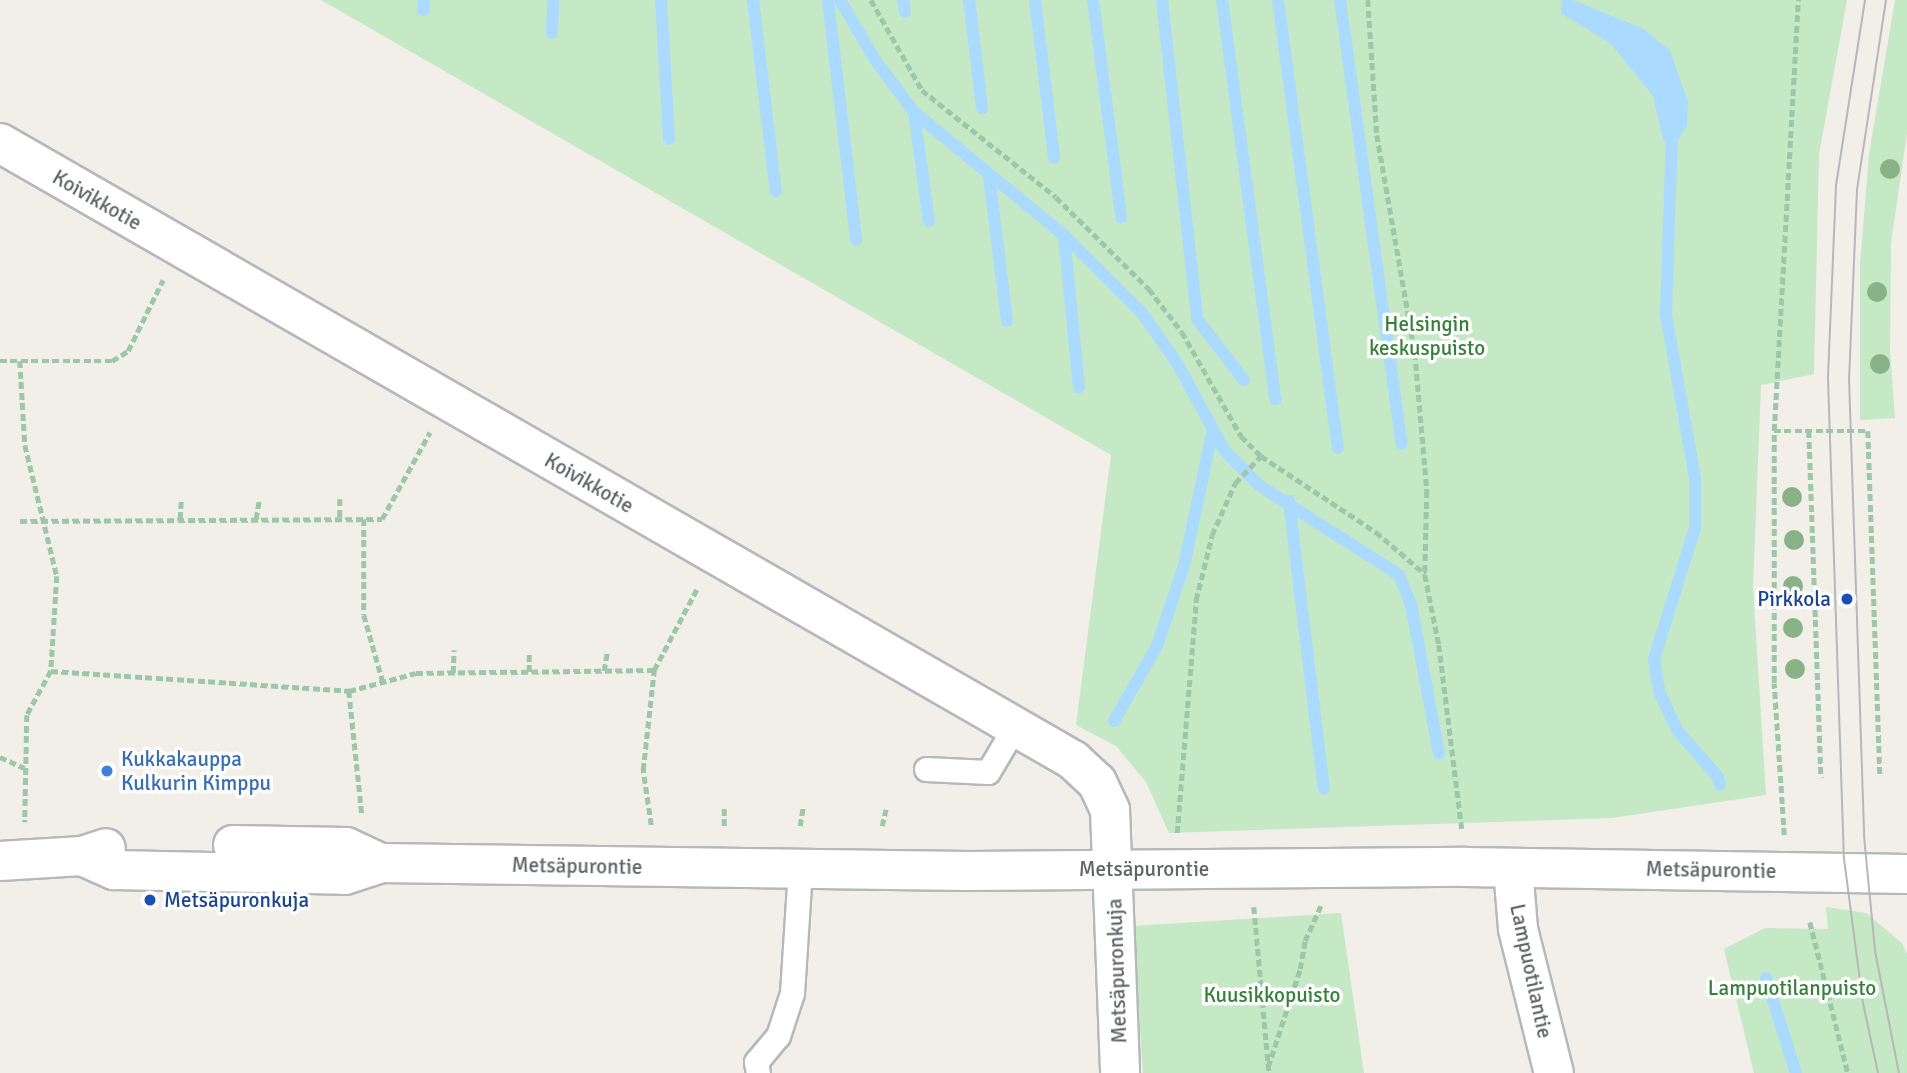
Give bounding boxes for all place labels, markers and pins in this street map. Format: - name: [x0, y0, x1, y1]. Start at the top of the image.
- place label: Pirkkola: [1757, 586, 1831, 612]
- marker: Pirkkola: [1837, 589, 1857, 609]
- place label: Kukkakauppa Kulkurin Kimppu: [121, 746, 271, 796]
- marker: Kukkakauppa Kulkurin Kimppu: [99, 763, 115, 779]
- place label: Metsäpuronkuja: [164, 887, 309, 913]
- marker: Metsäpuronkuja: [142, 892, 158, 908]

